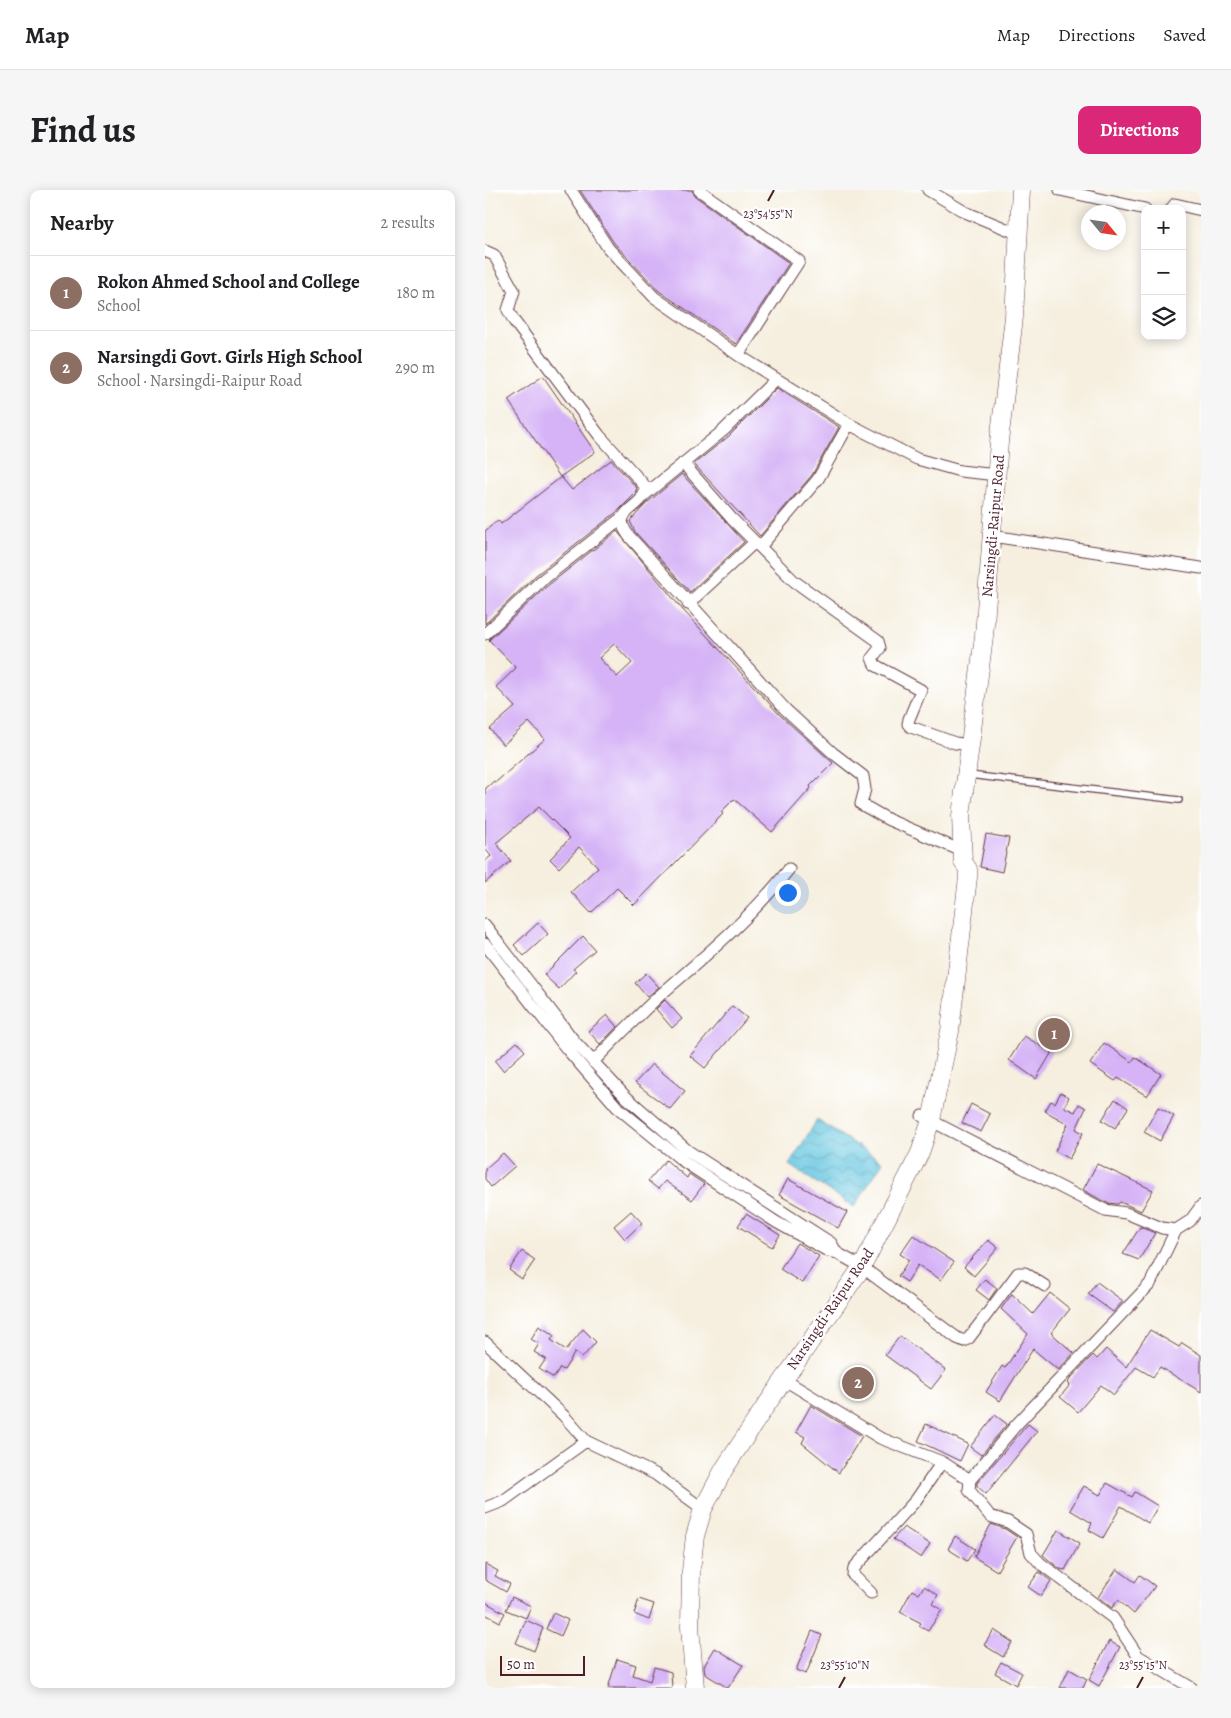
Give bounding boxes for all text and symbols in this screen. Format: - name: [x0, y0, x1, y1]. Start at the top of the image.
- text: Map: [25, 19, 69, 51]
- text: Map: [997, 23, 1030, 47]
- text: Directions: [1058, 23, 1135, 47]
- text: Saved: [1163, 23, 1206, 47]
- text: Find us: [30, 106, 136, 154]
- button: Directions: [1078, 106, 1201, 154]
- north arrow: [1081, 205, 1126, 250]
- map controls: [1141, 205, 1186, 340]
- button: +: [1141, 205, 1186, 250]
- text: 23°54'55"N: [743, 206, 793, 222]
- text: Nearby: [50, 209, 113, 237]
- text: 2 results: [380, 212, 435, 234]
- button: −: [1141, 250, 1186, 295]
- text: Rokon Ahmed School and College: [97, 269, 360, 295]
- text: 1: [63, 282, 69, 304]
- text: 180 m: [397, 282, 435, 304]
- text: School: [97, 295, 140, 317]
- button: layers: [1141, 295, 1186, 340]
- text: Narsingdi Govt. Girls High School: [97, 344, 362, 370]
- text: 2: [62, 357, 70, 379]
- text: 290 m: [395, 357, 435, 379]
- text: School · Narsingdi-Raipur Road: [97, 370, 302, 392]
- street label: Narsingdi-Raipur Road: [977, 453, 1009, 598]
- your location: [775, 880, 801, 906]
- pin: 1: [1038, 1015, 1070, 1053]
- street label: Narsingdi-Raipur Road: [782, 1243, 879, 1374]
- pin: 2: [842, 1364, 874, 1402]
- scale bar: [500, 1653, 585, 1676]
- text: 50 m: [507, 1655, 535, 1674]
- text: 23°55'10"N: [820, 1657, 870, 1673]
- text: 23°55'15"N: [1119, 1657, 1167, 1673]

